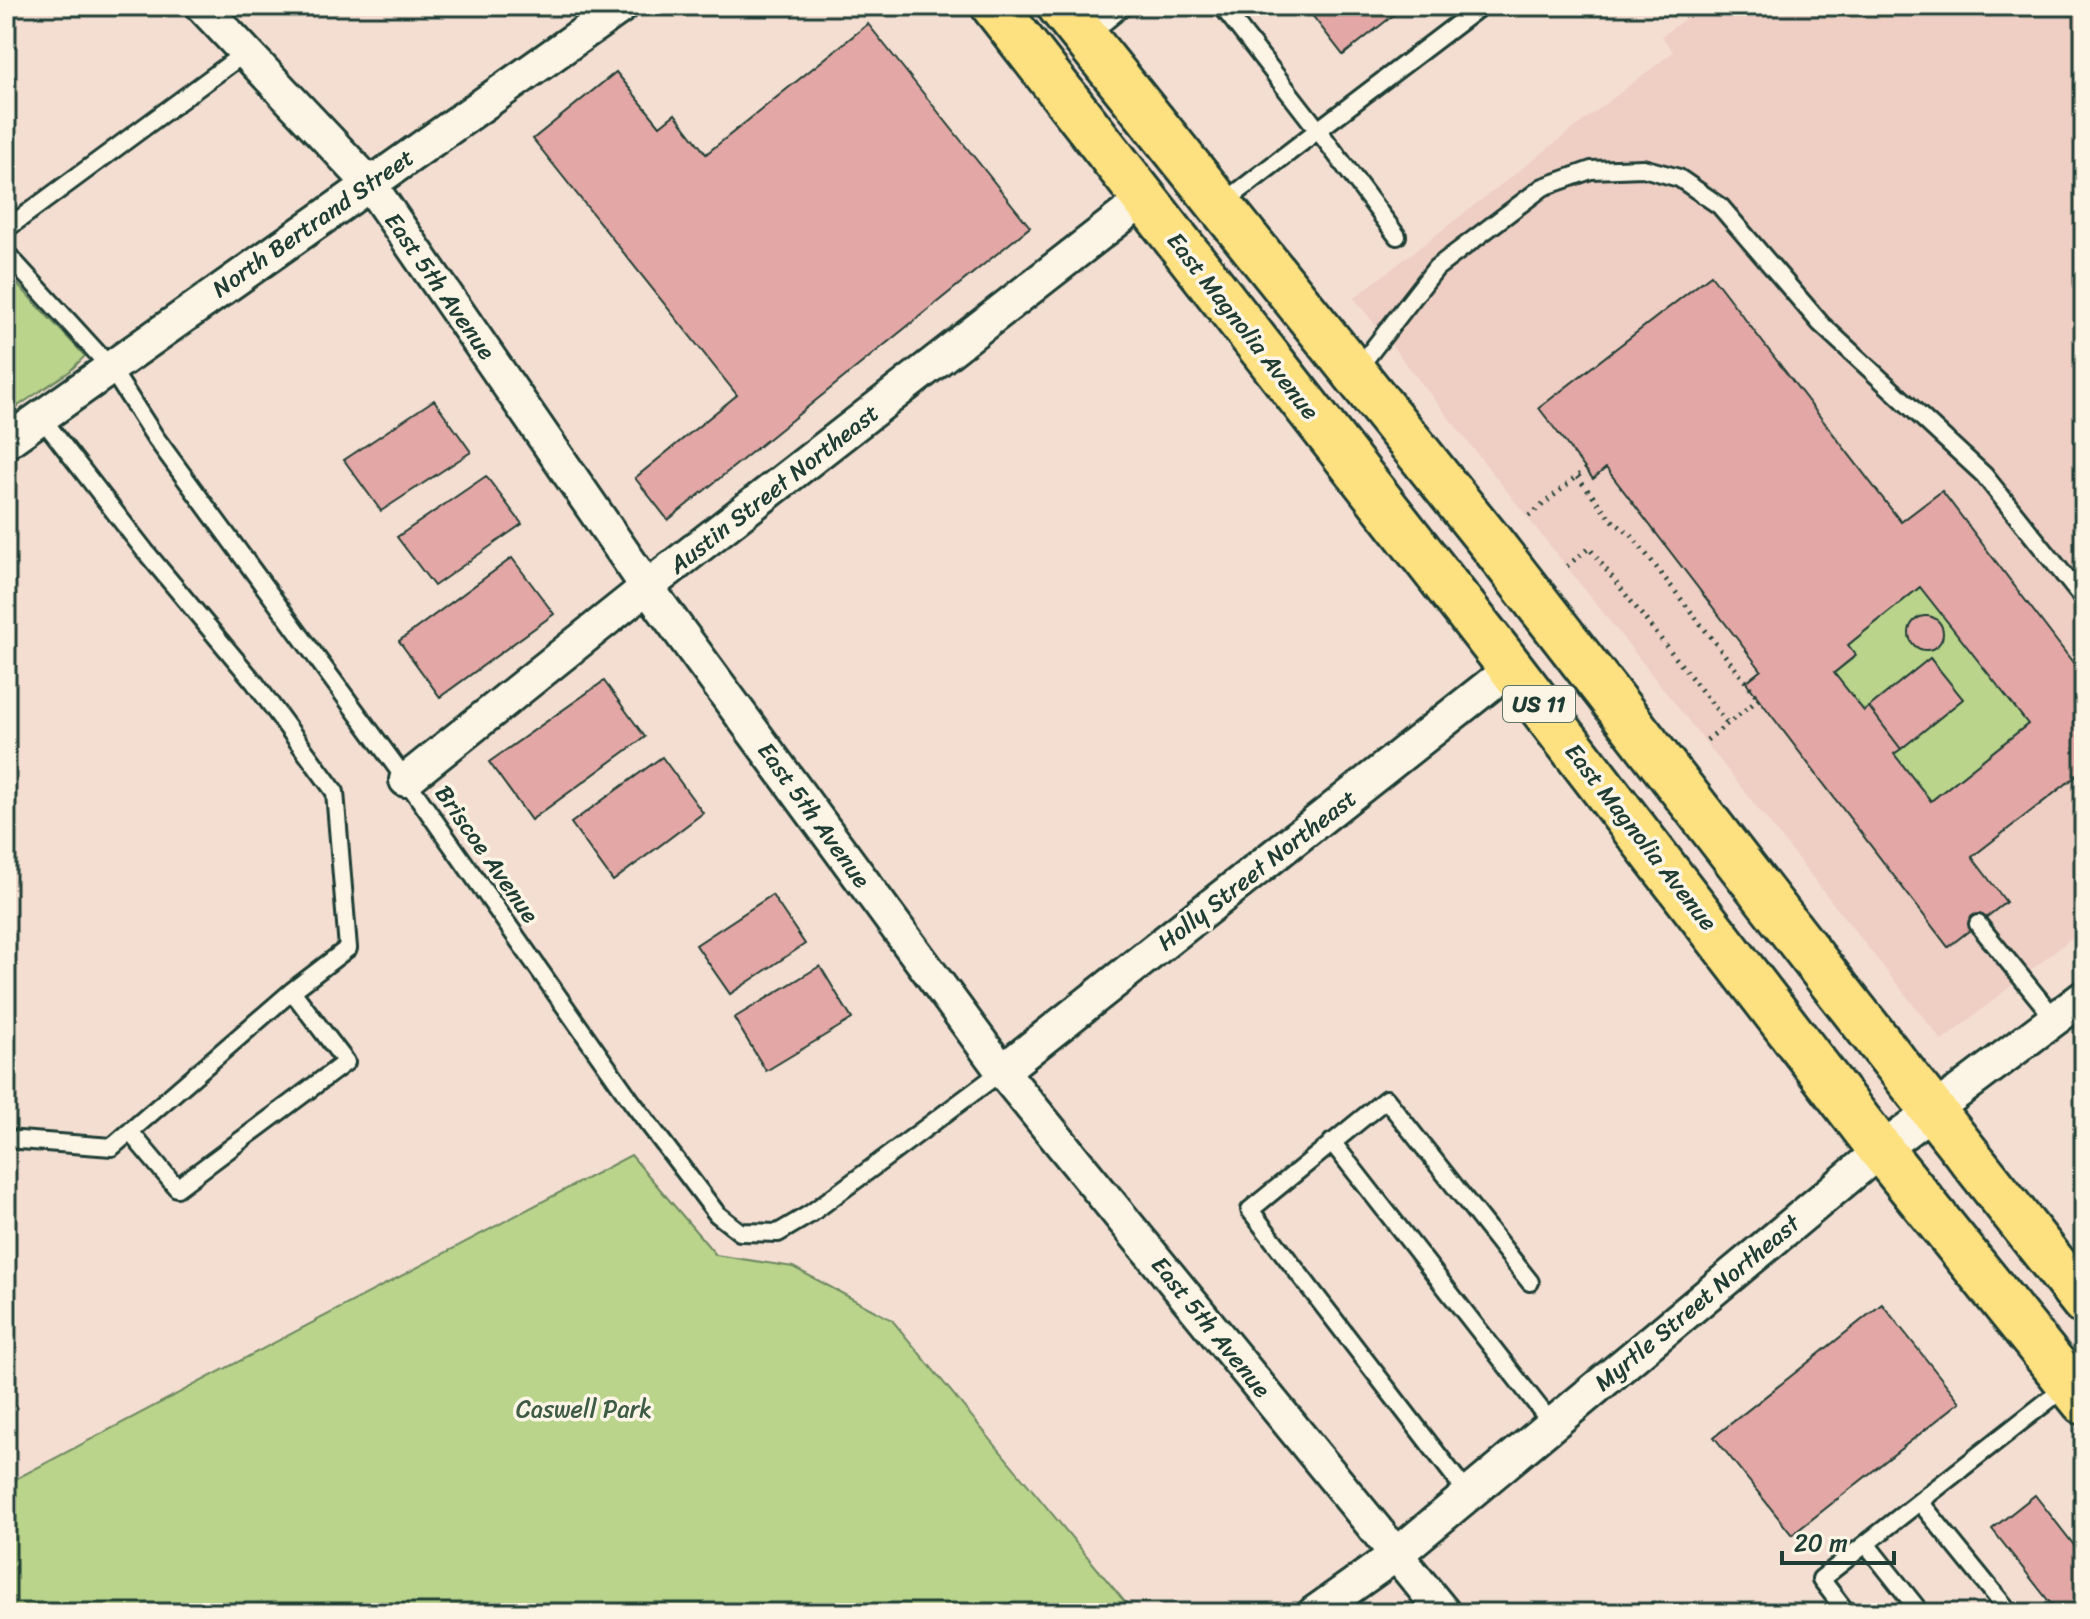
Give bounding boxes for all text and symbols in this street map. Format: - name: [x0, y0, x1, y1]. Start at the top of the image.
- street label: North Bertrand Street: [203, 137, 423, 309]
- street label: East 5th Avenue: [373, 203, 507, 369]
- street label: East Magnolia Avenue: [1156, 222, 1330, 430]
- street label: Austin Street Northeast: [659, 393, 889, 586]
- road number: US 11: [1503, 686, 1575, 722]
- street label: East 5th Avenue: [746, 733, 882, 898]
- street label: East Magnolia Avenue: [1554, 733, 1728, 941]
- street label: Briscoe Avenue: [424, 776, 551, 932]
- street label: Holly Street Northeast: [1148, 778, 1366, 962]
- street label: Myrtle Street Northeast: [1584, 1203, 1811, 1402]
- street label: East 5th Avenue: [1140, 1247, 1282, 1408]
- park label: Caswell Park: [516, 1388, 652, 1430]
- scale bar: [1782, 1515, 1894, 1565]
- text: 20 m: [1794, 1522, 1848, 1564]

